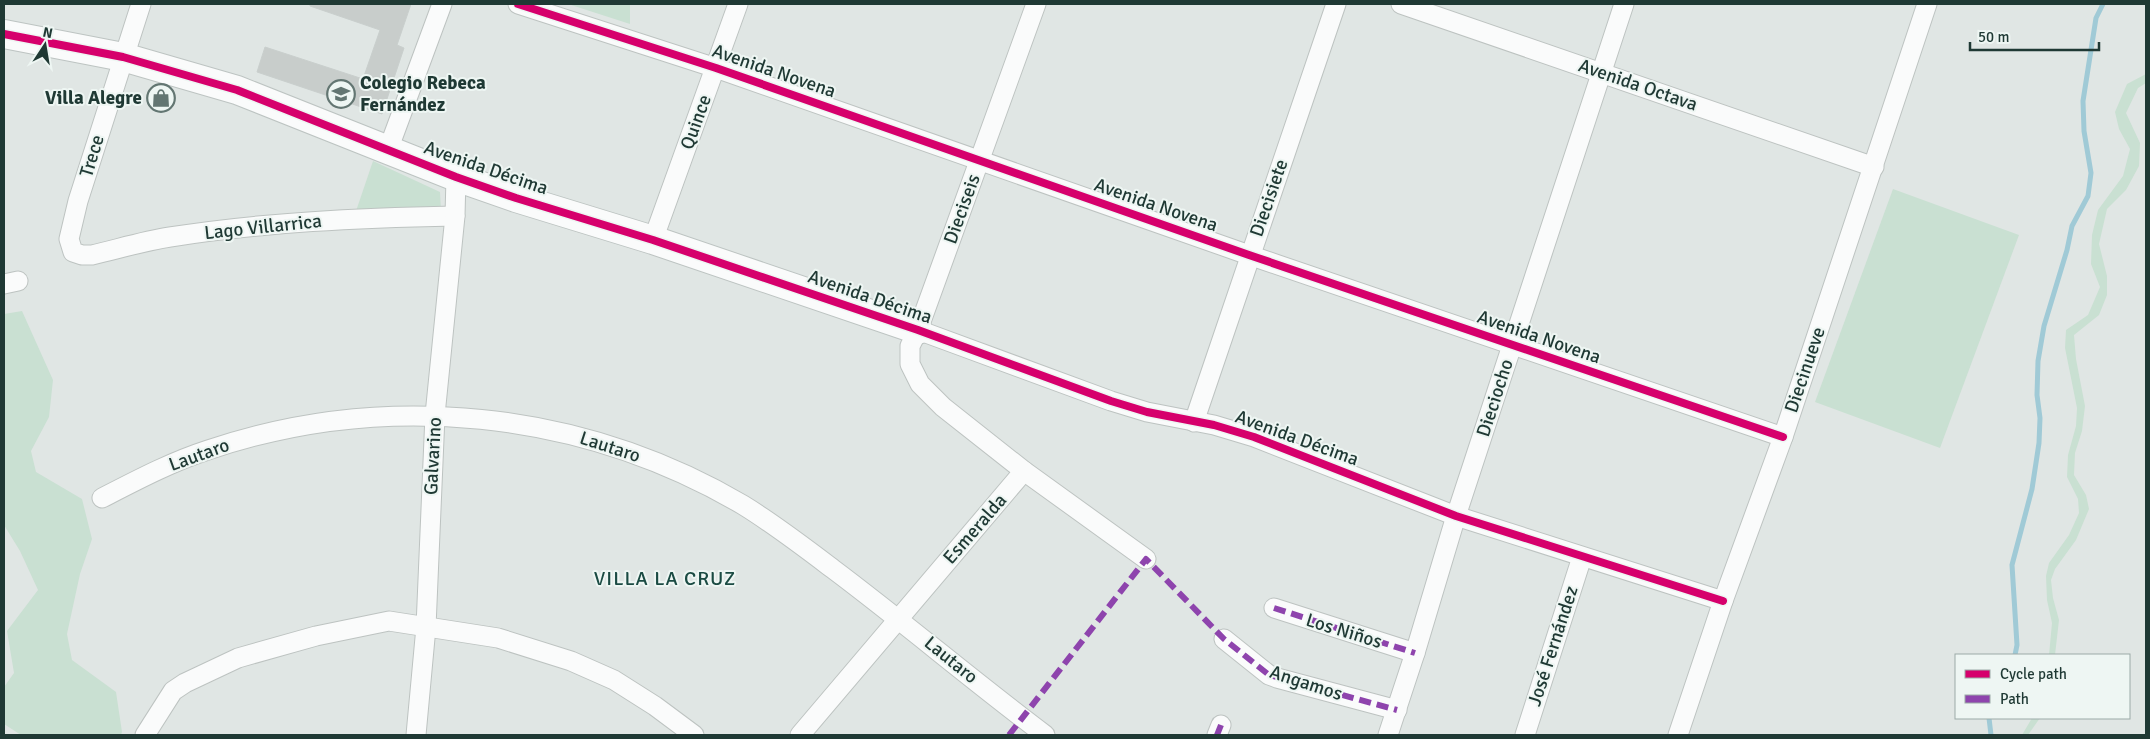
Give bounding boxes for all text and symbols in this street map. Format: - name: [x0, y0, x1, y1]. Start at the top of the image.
- north arrow: [20, 20, 70, 70]
- scale bar: [1970, 20, 2099, 52]
- text: N: [41, 23, 54, 42]
- text: 50 m: [1978, 28, 2009, 46]
- street label: Avenida Novena: [709, 39, 839, 103]
- street label: Avenida Octava: [1575, 53, 1701, 117]
- place label: Colegio Rebeca Fernández: [360, 71, 486, 117]
- school or university icon: Colegio Rebeca Fernández: [326, 79, 356, 109]
- shop icon: Villa Alegre: [146, 83, 176, 113]
- place label: Villa Alegre: [45, 86, 142, 110]
- street label: Quince: [675, 91, 717, 153]
- street label: Trece: [74, 132, 110, 180]
- street label: Avenida Décima: [421, 136, 551, 200]
- street label: Diecisiete: [1245, 156, 1293, 240]
- street label: Dieciseis: [938, 171, 986, 247]
- street label: Avenida Novena: [1091, 173, 1221, 237]
- street label: Lago Villarrica: [203, 209, 323, 245]
- street label: Avenida Décima: [805, 265, 935, 329]
- street label: Avenida Novena: [1474, 305, 1604, 369]
- street label: Diecinueve: [1779, 324, 1831, 416]
- street label: Dieciocho: [1471, 356, 1519, 440]
- street label: Avenida Décima: [1232, 405, 1362, 471]
- street label: Galvarino: [419, 416, 447, 496]
- street label: Lautaro: [577, 426, 644, 468]
- street label: Lautaro: [166, 433, 233, 477]
- street label: Esmeralda: [938, 489, 1012, 569]
- district label: VILLA LA CRUZ: [594, 566, 736, 591]
- street label: José Fernández: [1522, 583, 1584, 709]
- street label: Los Niños: [1303, 608, 1385, 654]
- street label: Lautaro: [919, 631, 983, 689]
- legend: [1955, 654, 2130, 719]
- street label: Angamos: [1267, 660, 1345, 706]
- text: Cycle path: [2000, 665, 2067, 683]
- text: Path: [2000, 690, 2029, 708]

